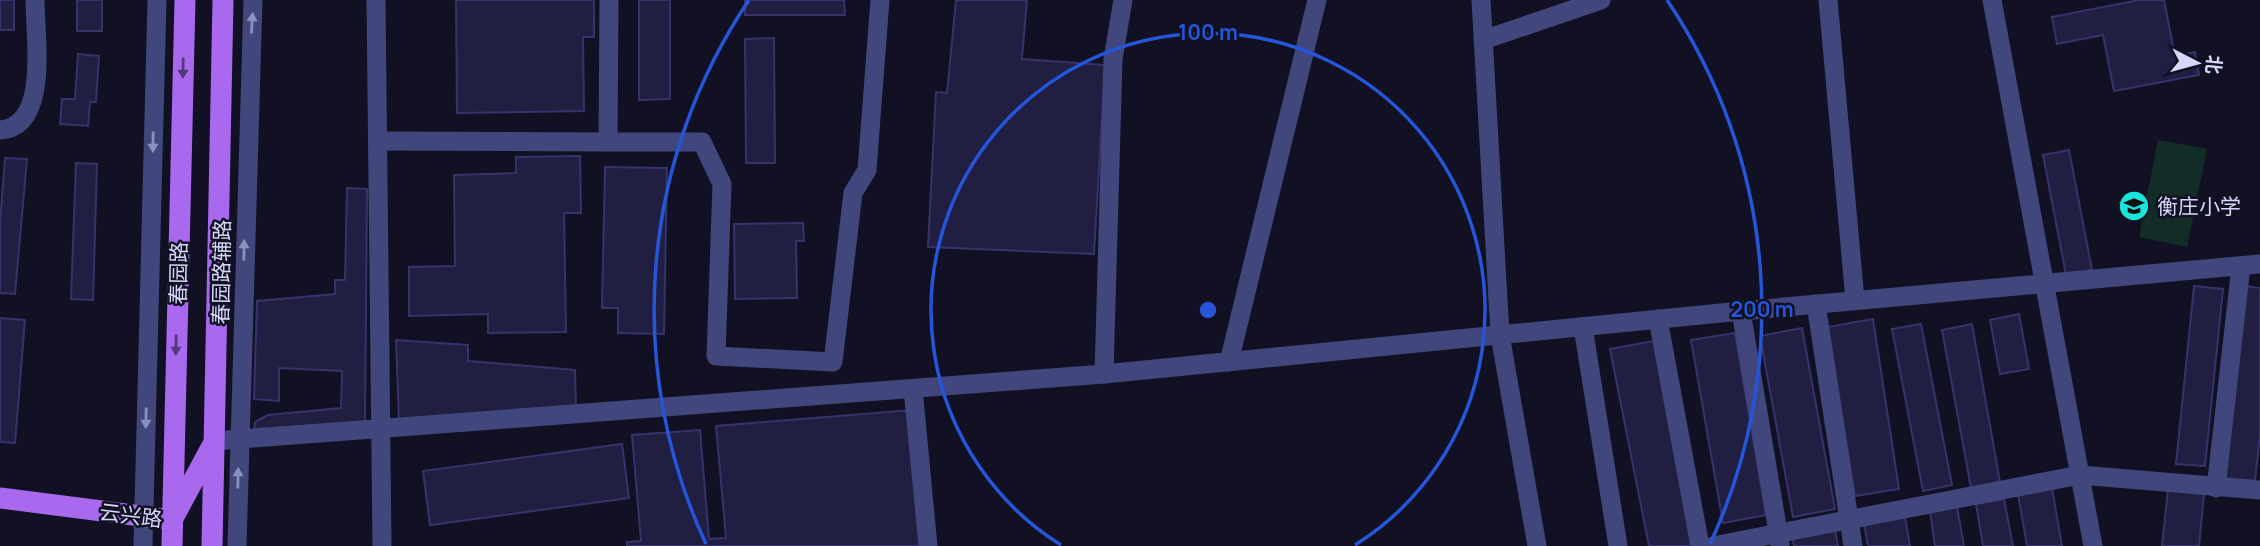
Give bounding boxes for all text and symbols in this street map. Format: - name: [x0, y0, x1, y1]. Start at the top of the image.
- one-way arrow: [247, 12, 258, 34]
- text: 100 m: [1178, 18, 1238, 46]
- north arrow: [2162, 28, 2232, 98]
- text: 北: [2200, 54, 2228, 76]
- one-way arrow: [178, 57, 189, 79]
- one-way arrow: [147, 131, 159, 153]
- school or university icon: 衡庄小学: [2117, 189, 2151, 223]
- place label: 衡庄小学: [2157, 192, 2241, 220]
- street label: 春园路辅路: [206, 219, 236, 325]
- one-way arrow: [238, 239, 250, 261]
- street label: 春园路: [163, 241, 193, 305]
- text: 200 m: [1730, 295, 1794, 323]
- centre of rings: [1196, 298, 1220, 322]
- one-way arrow: [171, 334, 182, 356]
- one-way arrow: [141, 407, 152, 429]
- one-way arrow: [233, 467, 244, 489]
- street label: 云兴路: [98, 497, 164, 533]

